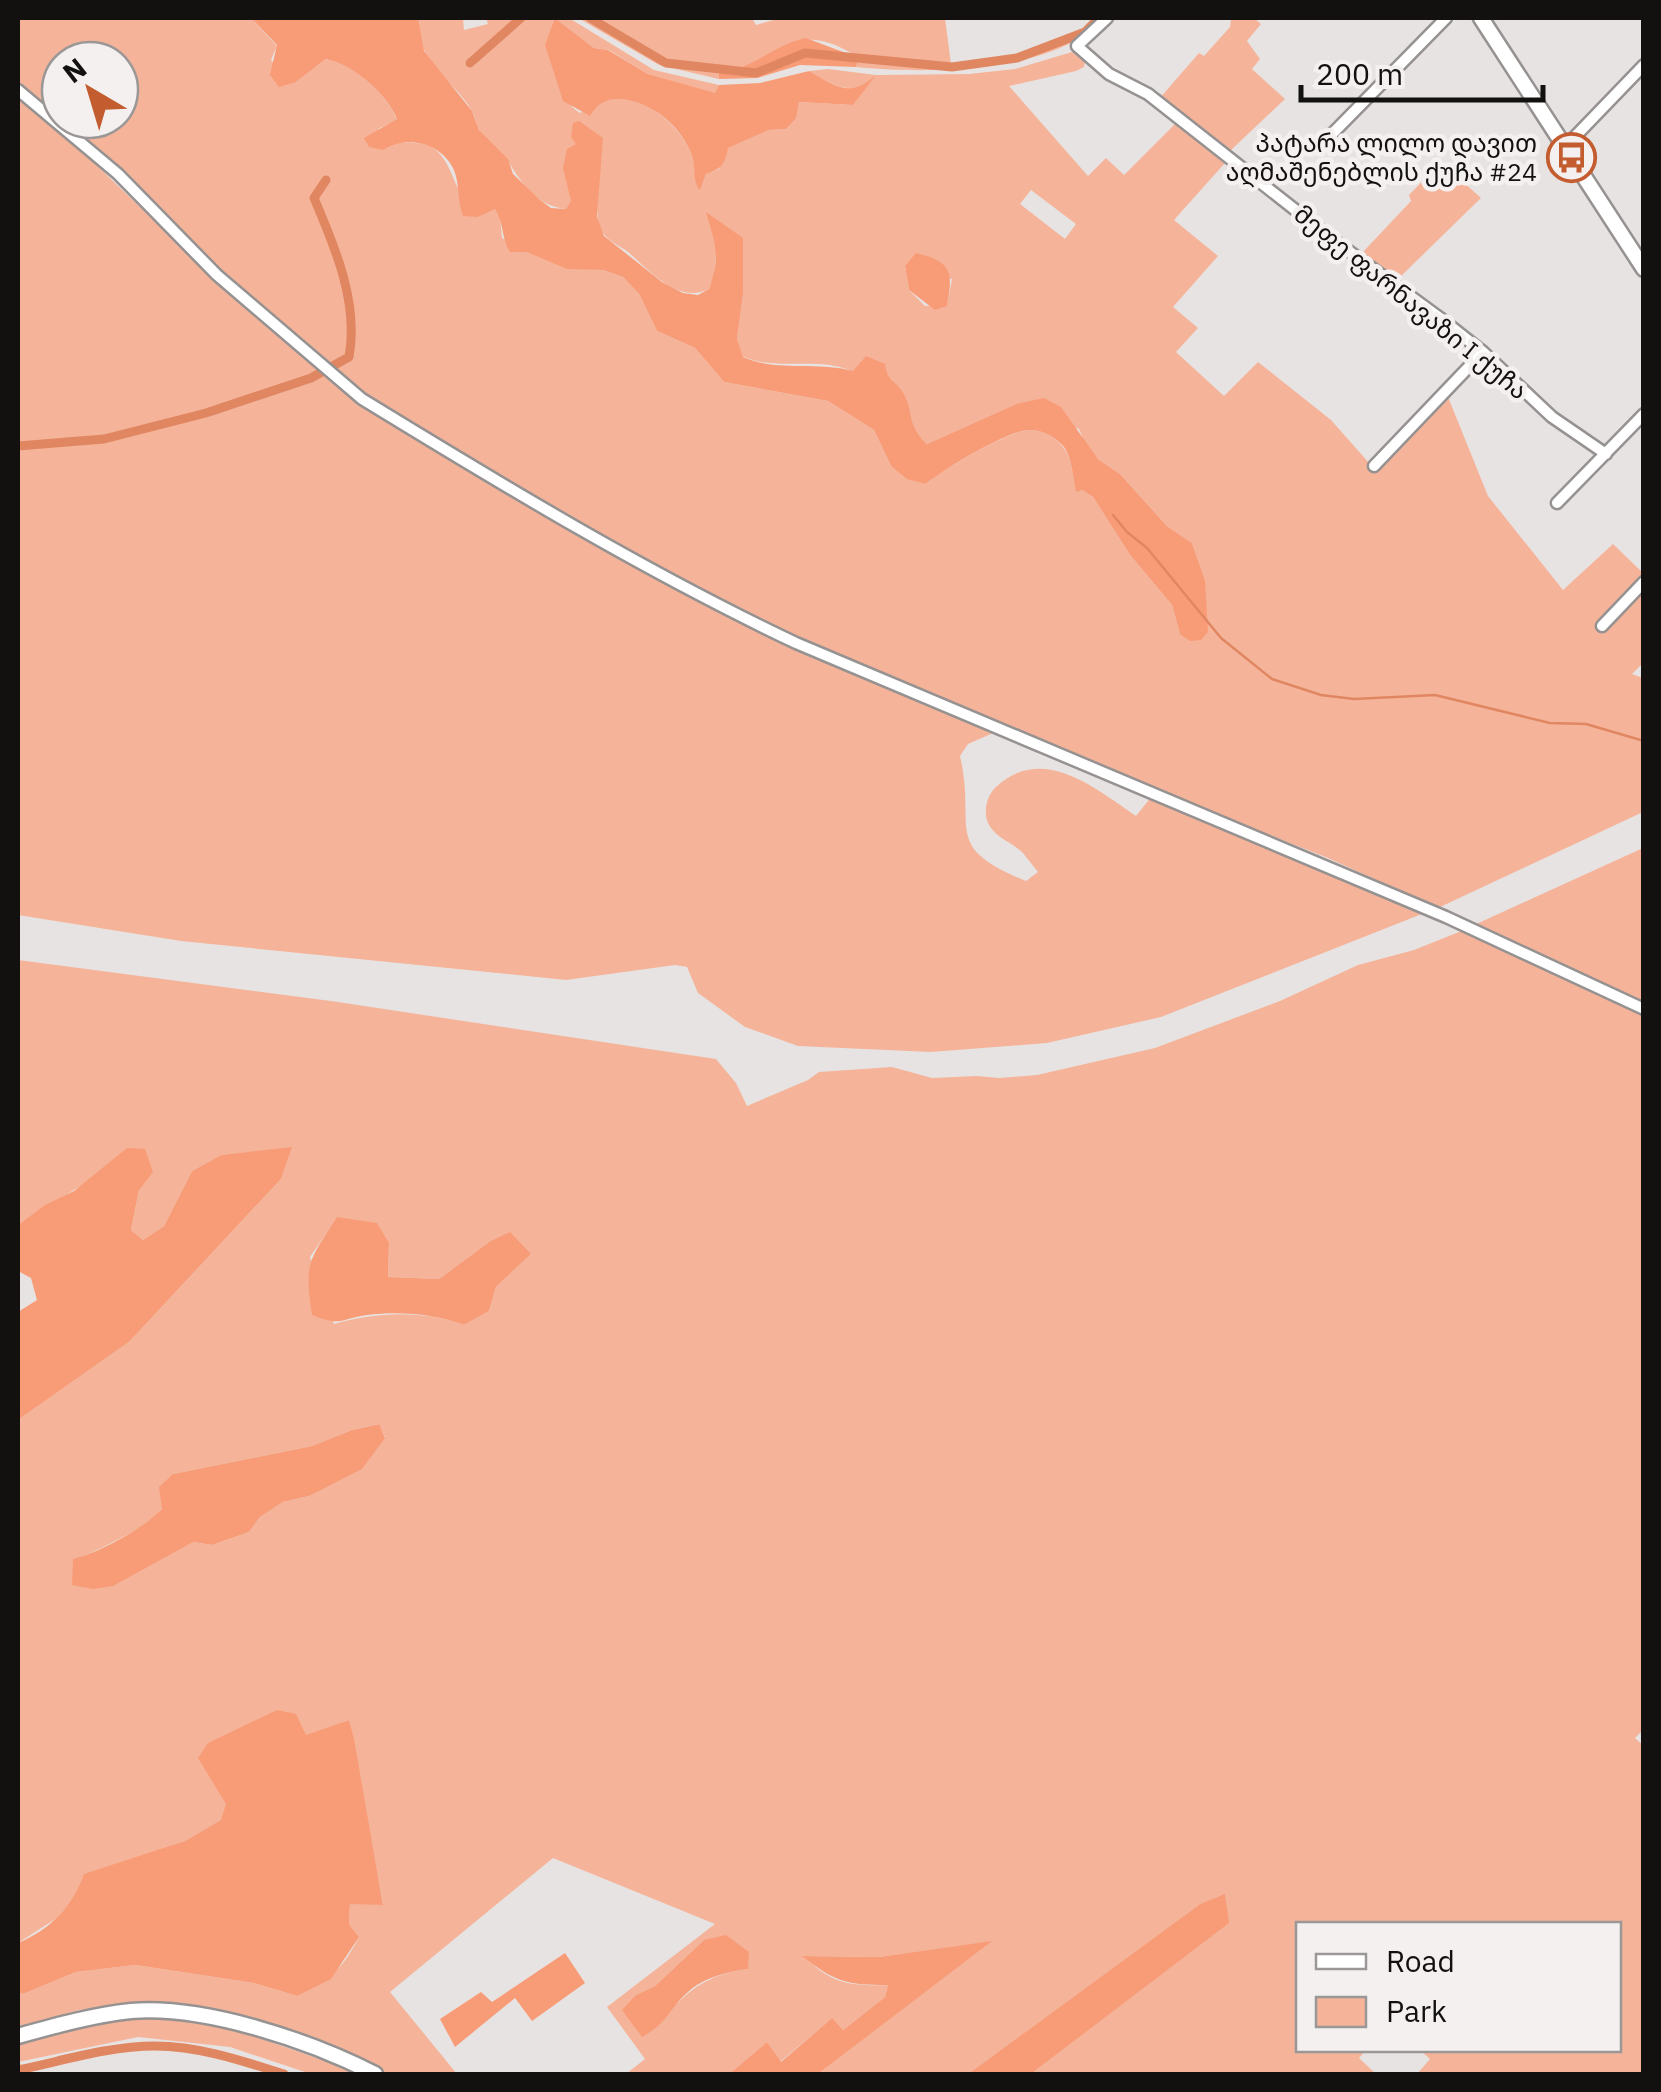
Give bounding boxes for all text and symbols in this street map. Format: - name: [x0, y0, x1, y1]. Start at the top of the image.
- north arrow: [40, 40, 140, 140]
- scale bar: [1301, 40, 1544, 102]
- text: N: [55, 49, 94, 91]
- text: 200 m: [1316, 54, 1403, 93]
- place label: პატარა ლილო დავით აღმაშენებლის ქუჩა #24: [1226, 126, 1537, 188]
- bus stop icon: პატარა ლილო დავით აღმაშენებლის ქუჩა #24: [1546, 131, 1598, 183]
- street label: მეფე ფარნავაზი I ქუჩა: [1288, 197, 1535, 406]
- legend: [1296, 1922, 1621, 2052]
- text: Road: [1386, 1941, 1455, 1980]
- text: Park: [1386, 1991, 1447, 2030]

